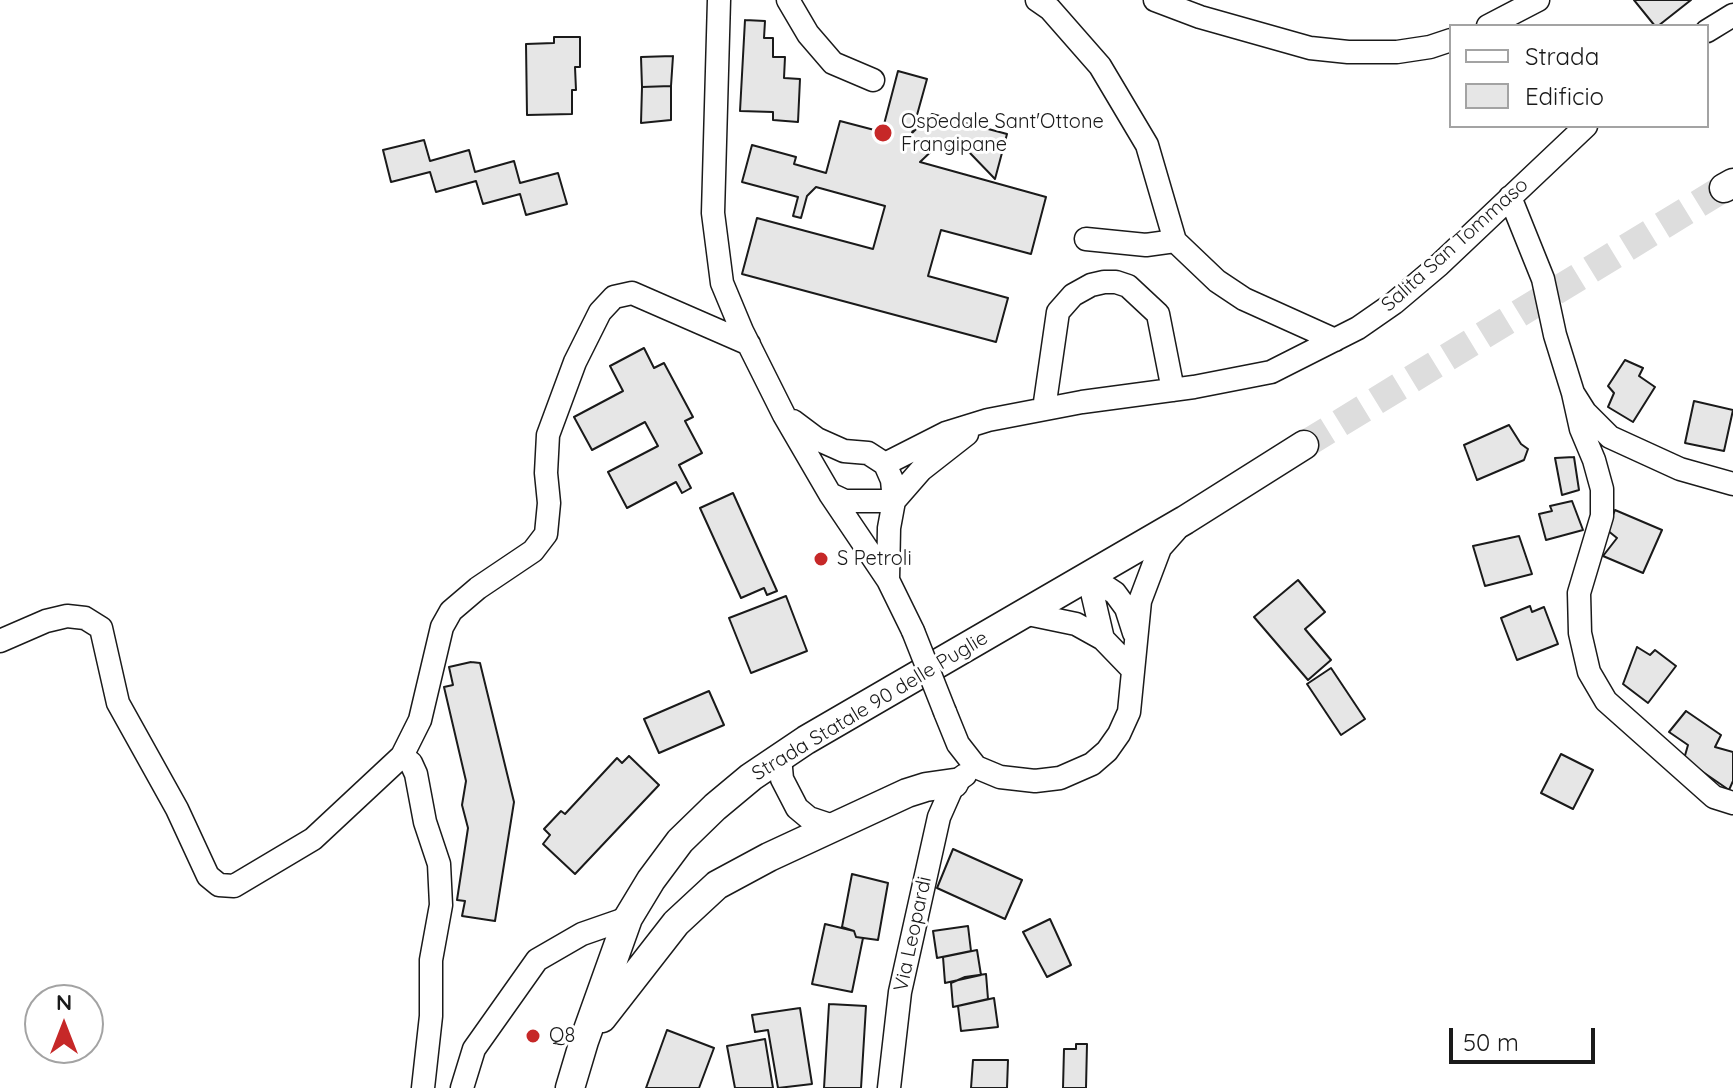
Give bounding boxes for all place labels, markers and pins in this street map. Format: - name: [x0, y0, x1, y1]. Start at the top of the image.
- place label: Ospedale Sant'Ottone Frangipane: [901, 110, 1104, 157]
- marker: Ospedale Sant'Ottone Frangipane: [872, 122, 894, 144]
- place label: S Petroli: [837, 547, 912, 571]
- marker: S Petroli: [812, 550, 830, 568]
- place label: Q8: [549, 1024, 575, 1048]
- marker: Q8: [524, 1027, 542, 1045]

